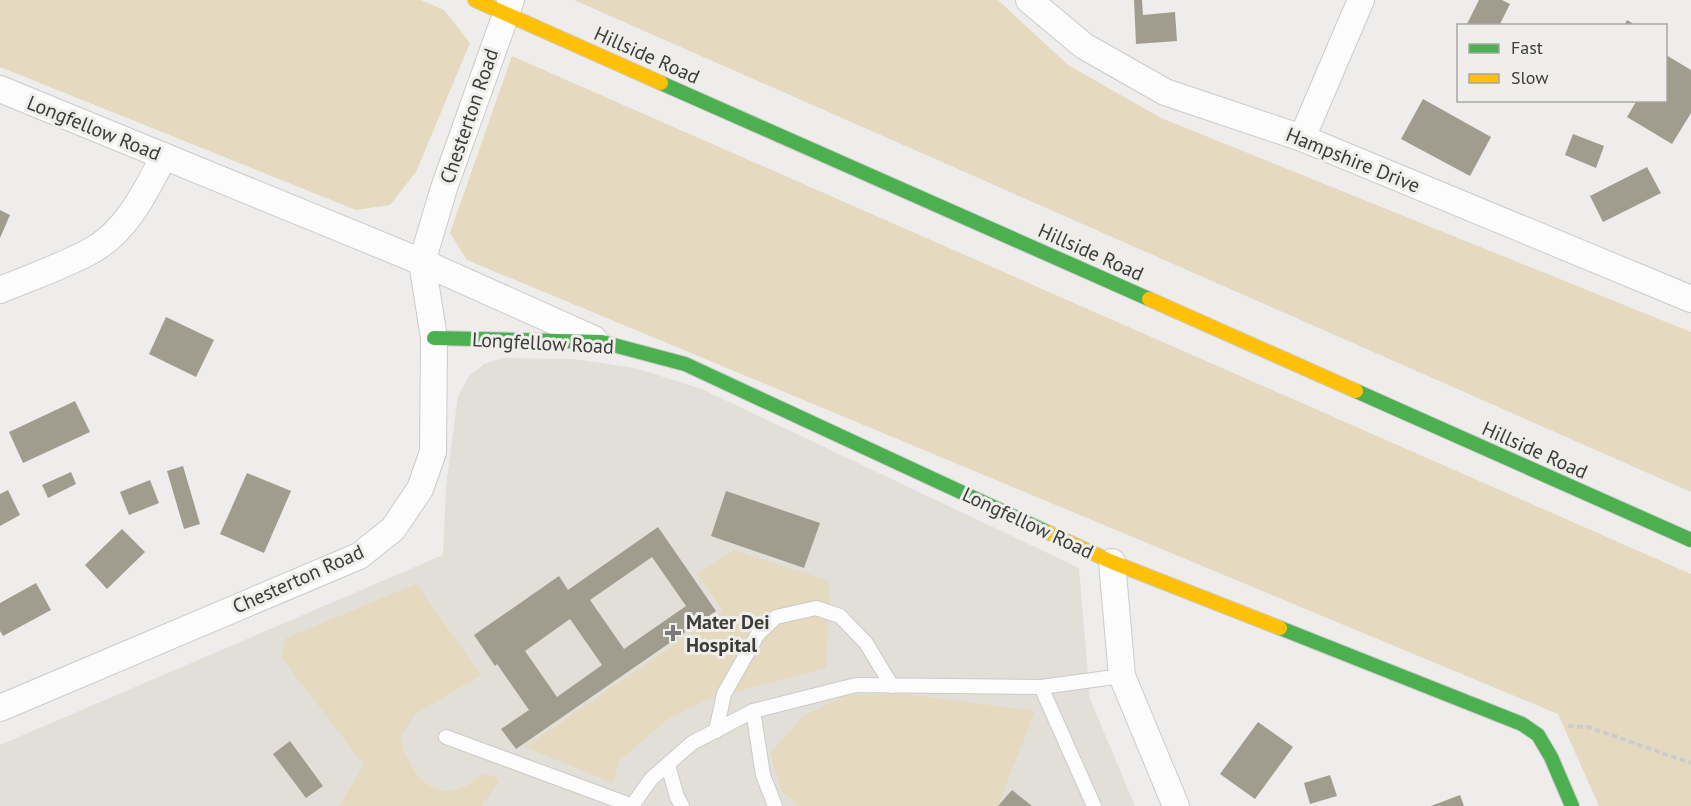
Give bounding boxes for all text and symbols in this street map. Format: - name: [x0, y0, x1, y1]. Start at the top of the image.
- street label: Hillside Road: [590, 20, 704, 90]
- legend: [1457, 24, 1667, 102]
- text: Fast: [1511, 36, 1543, 59]
- street label: Chesterton Road: [434, 45, 504, 187]
- text: Slow: [1511, 66, 1549, 89]
- street label: Longfellow Road: [23, 89, 165, 167]
- street label: Hampshire Drive: [1282, 121, 1424, 199]
- street label: Hillside Road: [1034, 217, 1148, 287]
- street label: Longfellow Road: [471, 326, 615, 360]
- street label: Hillside Road: [1478, 415, 1592, 485]
- street label: Longfellow Road: [958, 481, 1098, 565]
- street label: Chesterton Road: [228, 538, 368, 620]
- place label: Mater Dei Hospital: [686, 609, 770, 658]
- marker: Mater Dei Hospital: [664, 624, 682, 642]

